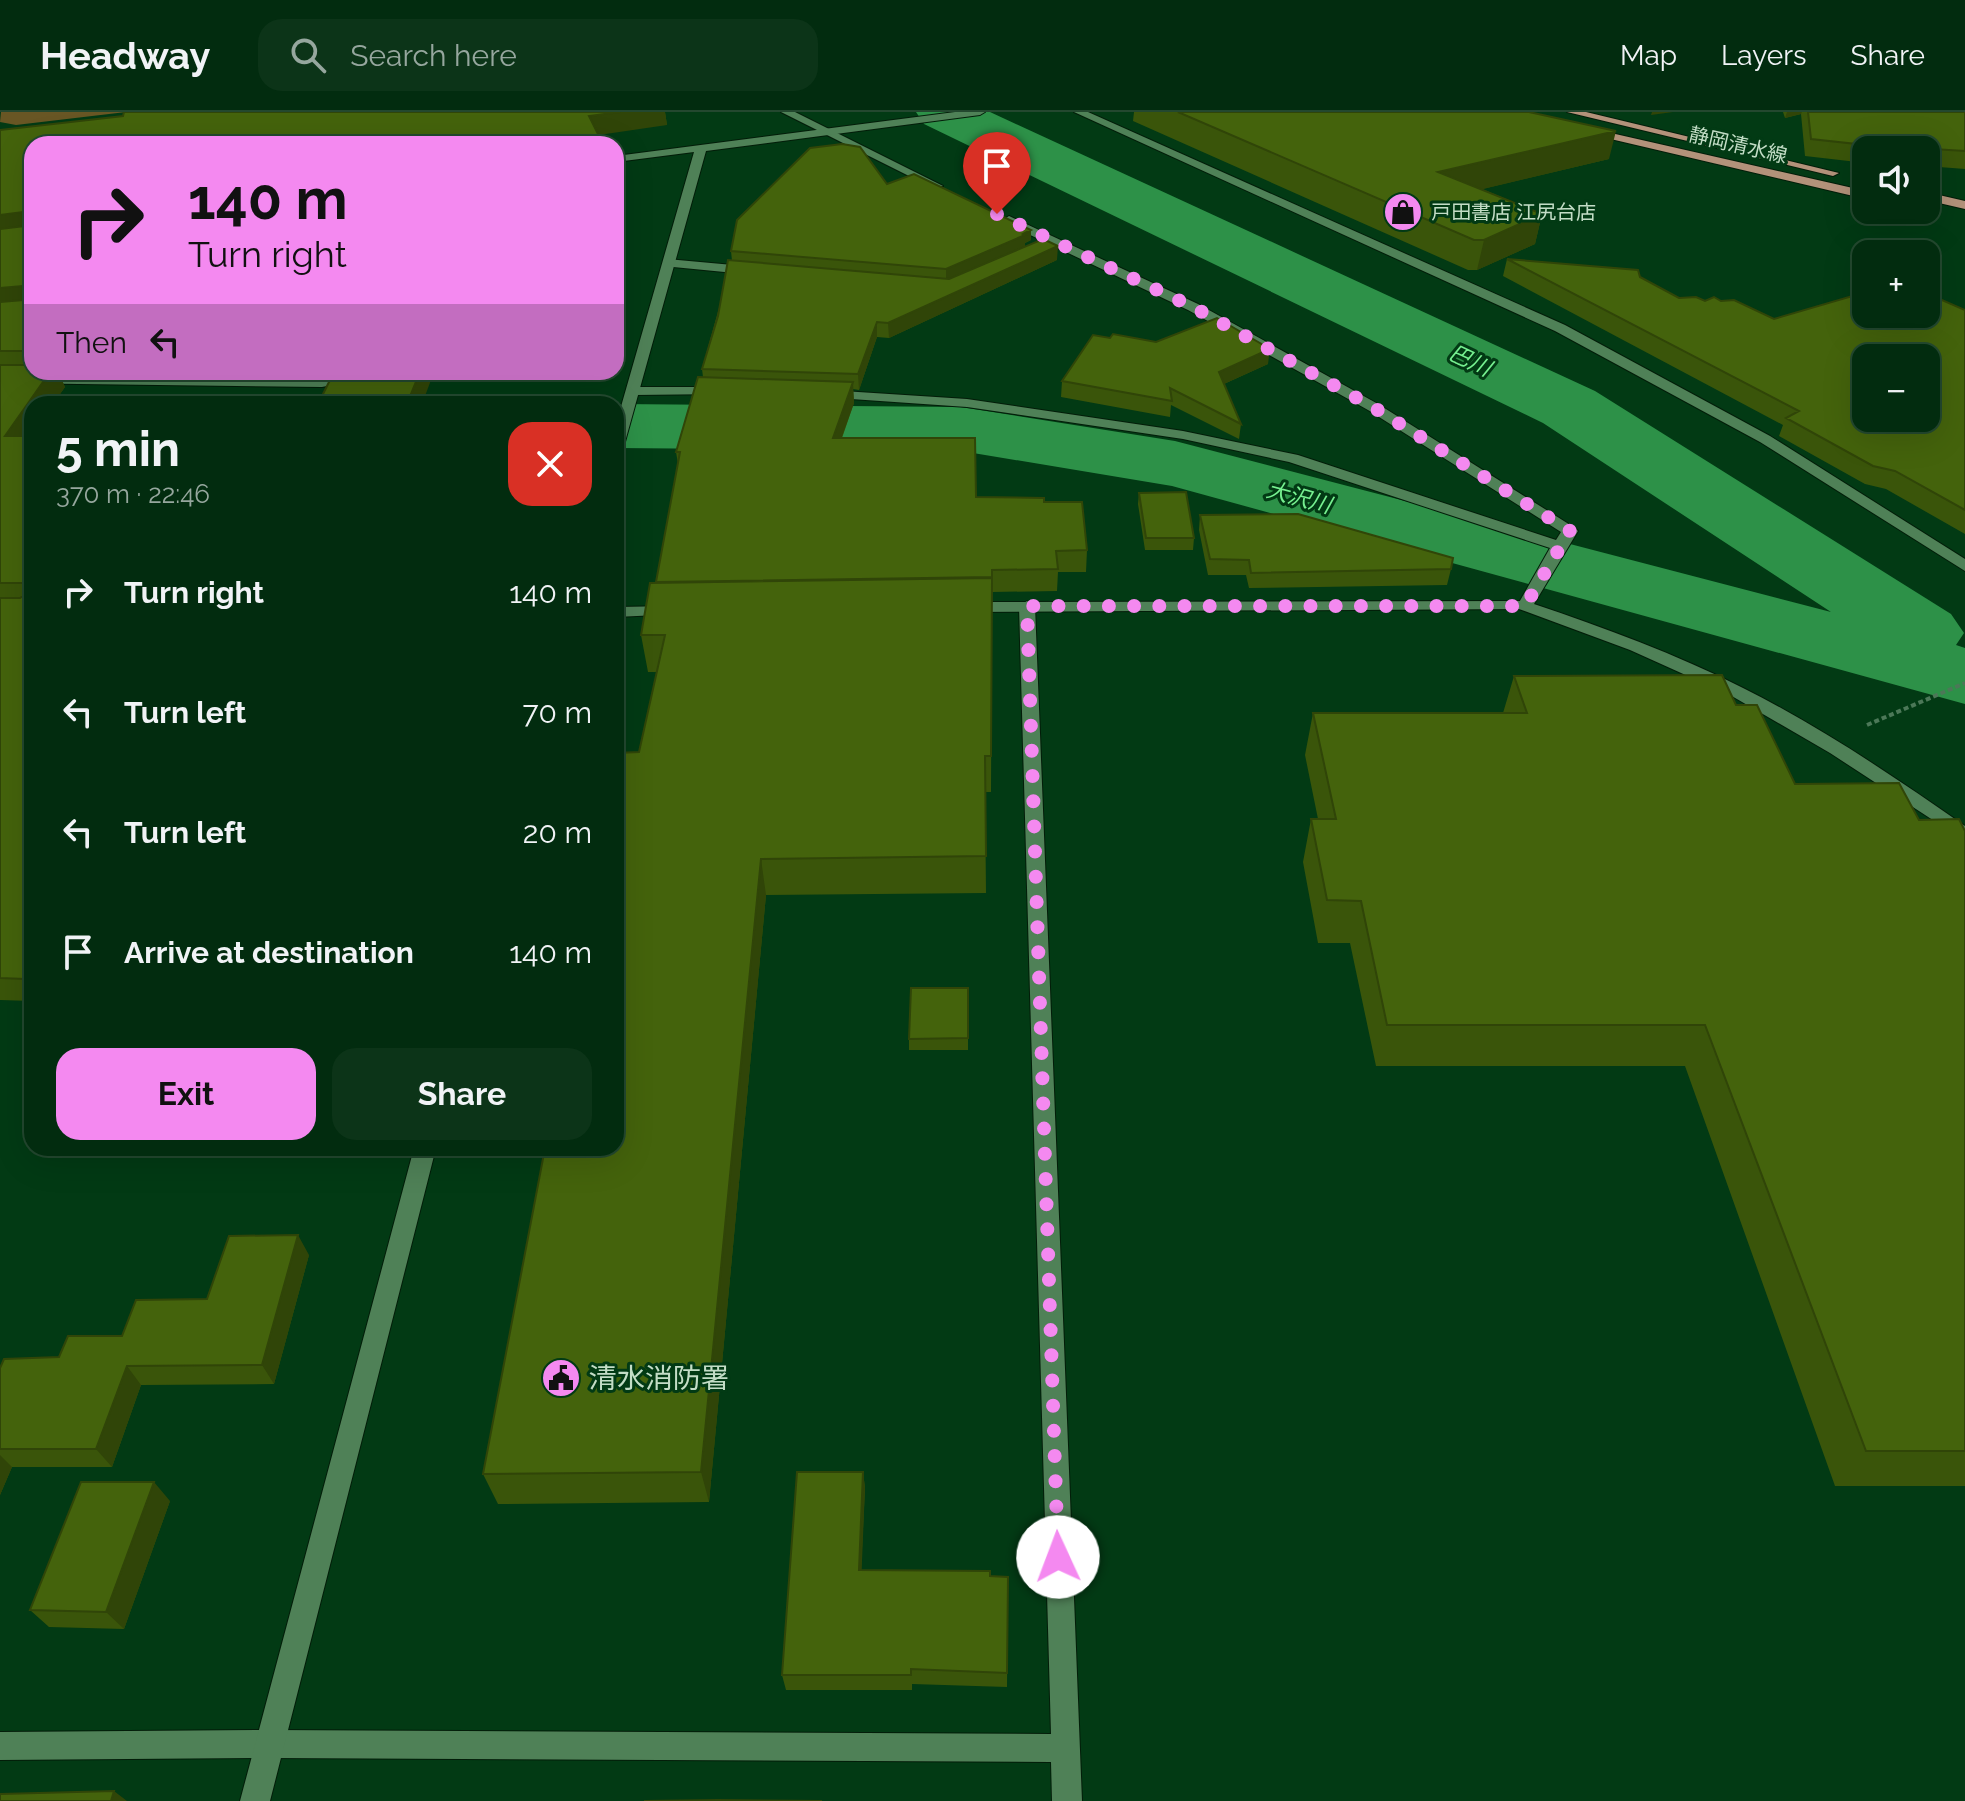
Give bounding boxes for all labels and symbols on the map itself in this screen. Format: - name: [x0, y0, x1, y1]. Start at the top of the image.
- street label: 静岡清水線: [1687, 122, 1789, 168]
- pin: [963, 132, 1031, 214]
- shop icon: 戸田書店 江尻台店: [1382, 191, 1424, 233]
- place label: 戸田書店 江尻台店: [1431, 200, 1596, 224]
- water label: 巴川: [1445, 339, 1497, 382]
- water label: 大沢川: [1264, 476, 1336, 519]
- public building icon: 清水消防署: [540, 1357, 582, 1399]
- place label: 清水消防署: [589, 1362, 729, 1395]
- position arrow: [1016, 1515, 1100, 1599]

